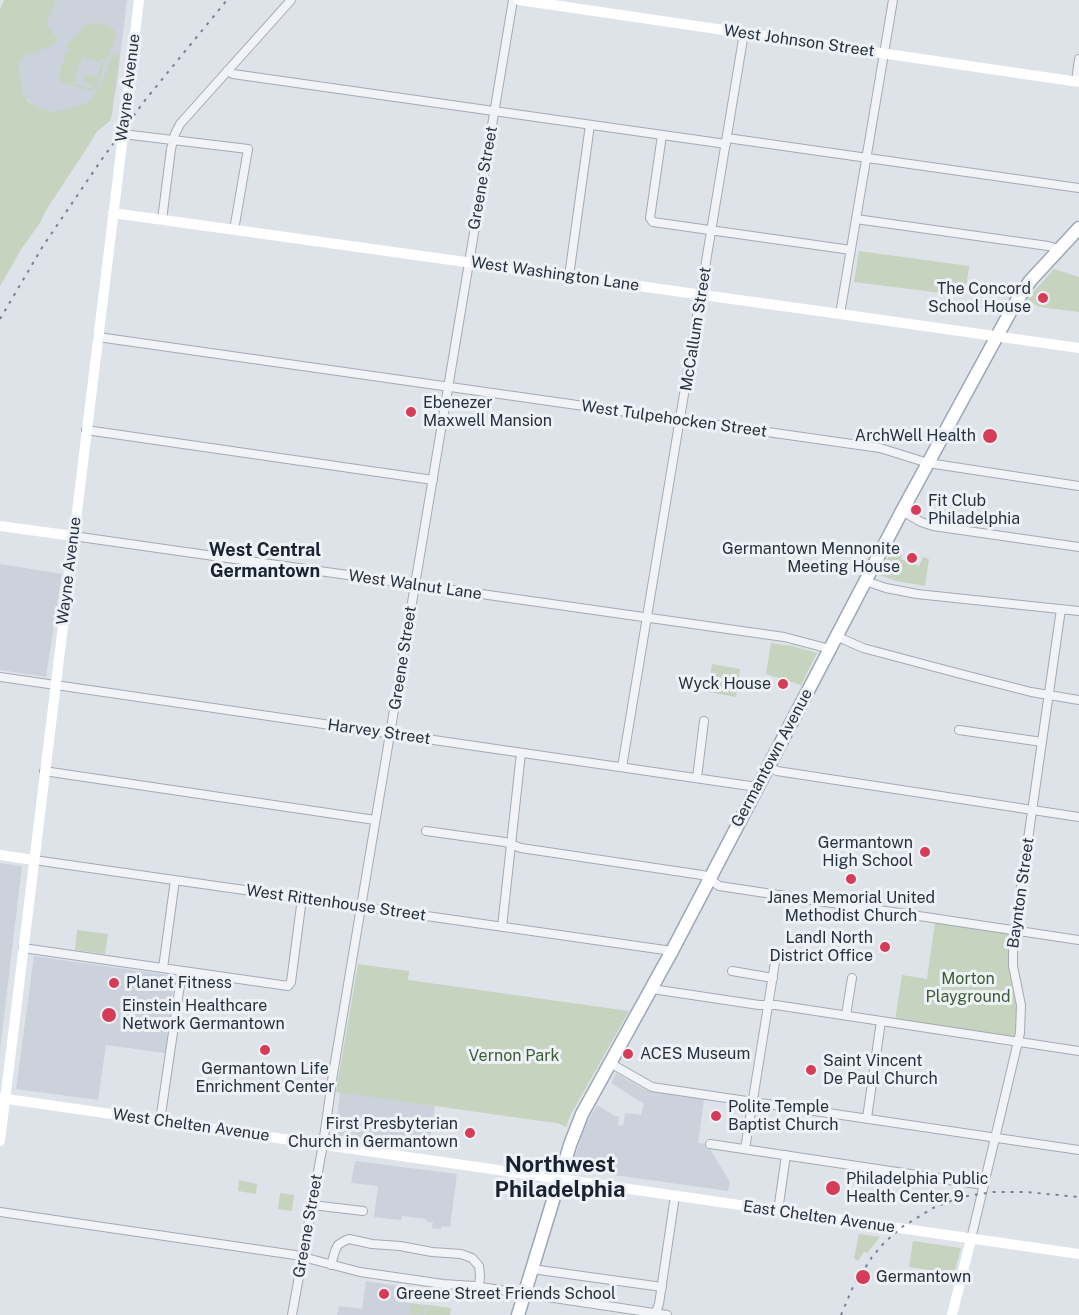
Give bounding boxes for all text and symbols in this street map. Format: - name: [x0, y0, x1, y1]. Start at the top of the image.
- street label: West Johnson Street: [722, 21, 876, 61]
- street label: Wayne Avenue: [112, 33, 144, 143]
- street label: Greene Street: [464, 125, 502, 231]
- street label: West Washington Lane: [470, 253, 640, 295]
- street label: McCallum Street: [677, 265, 715, 393]
- place label: The Concord School House: [928, 279, 1031, 317]
- marker: The Concord School House: [1036, 291, 1050, 305]
- place label: Ebenezer Maxwell Mansion: [423, 393, 552, 431]
- street label: West Tulpehocken Street: [580, 396, 768, 442]
- marker: Ebenezer Maxwell Mansion: [404, 405, 418, 419]
- place label: ArchWell Health: [855, 426, 976, 446]
- marker: ArchWell Health: [981, 427, 999, 445]
- place label: Fit Club Philadelphia: [928, 491, 1020, 529]
- marker: Fit Club Philadelphia: [909, 503, 923, 517]
- street label: Wayne Avenue: [53, 516, 85, 626]
- district label: West Central Germantown: [209, 539, 321, 582]
- place label: Germantown Mennonite Meeting House: [722, 539, 900, 577]
- marker: Germantown Mennonite Meeting House: [905, 551, 919, 565]
- street label: West Walnut Lane: [347, 566, 483, 604]
- street label: Greene Street: [385, 605, 421, 711]
- place label: Wyck House: [678, 674, 771, 694]
- marker: Wyck House: [776, 677, 790, 691]
- street label: Germantown Avenue: [727, 685, 817, 831]
- street label: Harvey Street: [326, 715, 432, 749]
- place label: Germantown High School: [818, 833, 913, 871]
- street label: Baynton Street: [1004, 836, 1038, 950]
- marker: Germantown High School: [918, 845, 932, 859]
- marker: Janes Memorial United Methodist Church: [844, 872, 858, 886]
- street label: West Rittenhouse Street: [245, 881, 427, 925]
- place label: Janes Memorial United Methodist Church: [767, 888, 935, 926]
- place label: LandI North District Office: [770, 928, 873, 966]
- marker: LandI North District Office: [878, 940, 892, 954]
- park label: Morton Playground: [925, 969, 1011, 1007]
- place label: Planet Fitness: [126, 973, 232, 993]
- marker: Planet Fitness: [107, 976, 121, 990]
- place label: Einstein Healthcare Network Germantown: [122, 996, 285, 1034]
- marker: Einstein Healthcare Network Germantown: [100, 1006, 118, 1024]
- marker: Germantown Life Enrichment Center: [258, 1043, 272, 1057]
- place label: ACES Museum: [640, 1044, 750, 1064]
- park label: Vernon Park: [469, 1046, 559, 1066]
- marker: ACES Museum: [621, 1047, 635, 1061]
- place label: Saint Vincent De Paul Church: [823, 1051, 938, 1089]
- place label: Germantown Life Enrichment Center: [195, 1059, 335, 1097]
- marker: Saint Vincent De Paul Church: [804, 1063, 818, 1077]
- place label: Polite Temple Baptist Church: [728, 1097, 839, 1135]
- street label: West Chelten Avenue: [111, 1104, 271, 1146]
- marker: Polite Temple Baptist Church: [709, 1109, 723, 1123]
- place label: First Presbyterian Church in Germantown: [288, 1114, 458, 1152]
- marker: First Presbyterian Church in Germantown: [463, 1126, 477, 1140]
- district label: Northwest Philadelphia: [495, 1152, 625, 1204]
- place label: Philadelphia Public Health Center 9: [846, 1169, 988, 1207]
- street label: Greene Street: [289, 1173, 327, 1279]
- marker: Philadelphia Public Health Center 9: [824, 1179, 842, 1197]
- street label: East Chelten Avenue: [742, 1197, 896, 1237]
- place label: Germantown: [876, 1267, 971, 1287]
- marker: Germantown: [854, 1268, 872, 1286]
- place label: Greene Street Friends School: [396, 1284, 616, 1304]
- marker: Greene Street Friends School: [377, 1287, 391, 1301]

